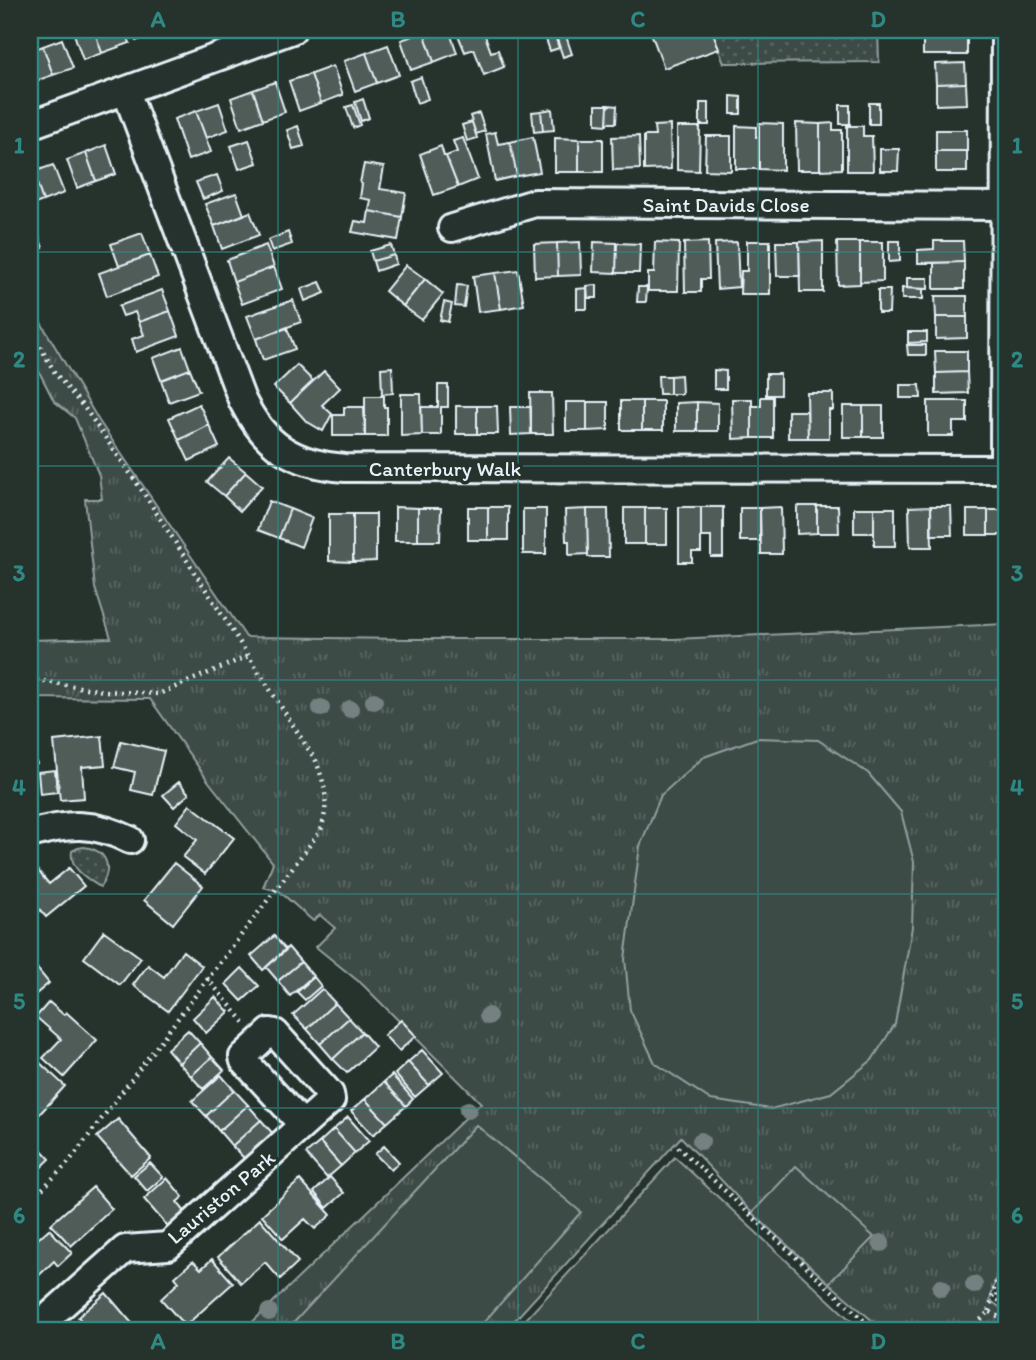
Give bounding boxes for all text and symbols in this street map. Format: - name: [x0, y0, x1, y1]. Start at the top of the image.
- text: A: [150, 5, 166, 33]
- text: B: [391, 5, 406, 33]
- text: C: [631, 5, 646, 33]
- text: D: [870, 5, 886, 33]
- text: 1: [14, 131, 25, 159]
- text: 1: [1012, 131, 1023, 159]
- street label: Saint Davids Close: [642, 192, 810, 217]
- text: 2: [13, 345, 26, 373]
- text: 2: [1011, 345, 1024, 373]
- street label: Canterbury Walk: [369, 456, 522, 481]
- text: 3: [13, 559, 26, 587]
- text: 3: [1011, 559, 1024, 587]
- text: 4: [12, 773, 26, 801]
- text: 4: [1010, 773, 1024, 801]
- text: 5: [13, 987, 25, 1015]
- text: 5: [1011, 987, 1023, 1015]
- street label: Lauriston Park: [162, 1145, 280, 1249]
- text: 6: [13, 1201, 25, 1229]
- text: 6: [1011, 1201, 1023, 1229]
- text: A: [150, 1327, 166, 1355]
- text: B: [391, 1327, 406, 1355]
- text: C: [631, 1327, 646, 1355]
- text: D: [870, 1327, 886, 1355]

